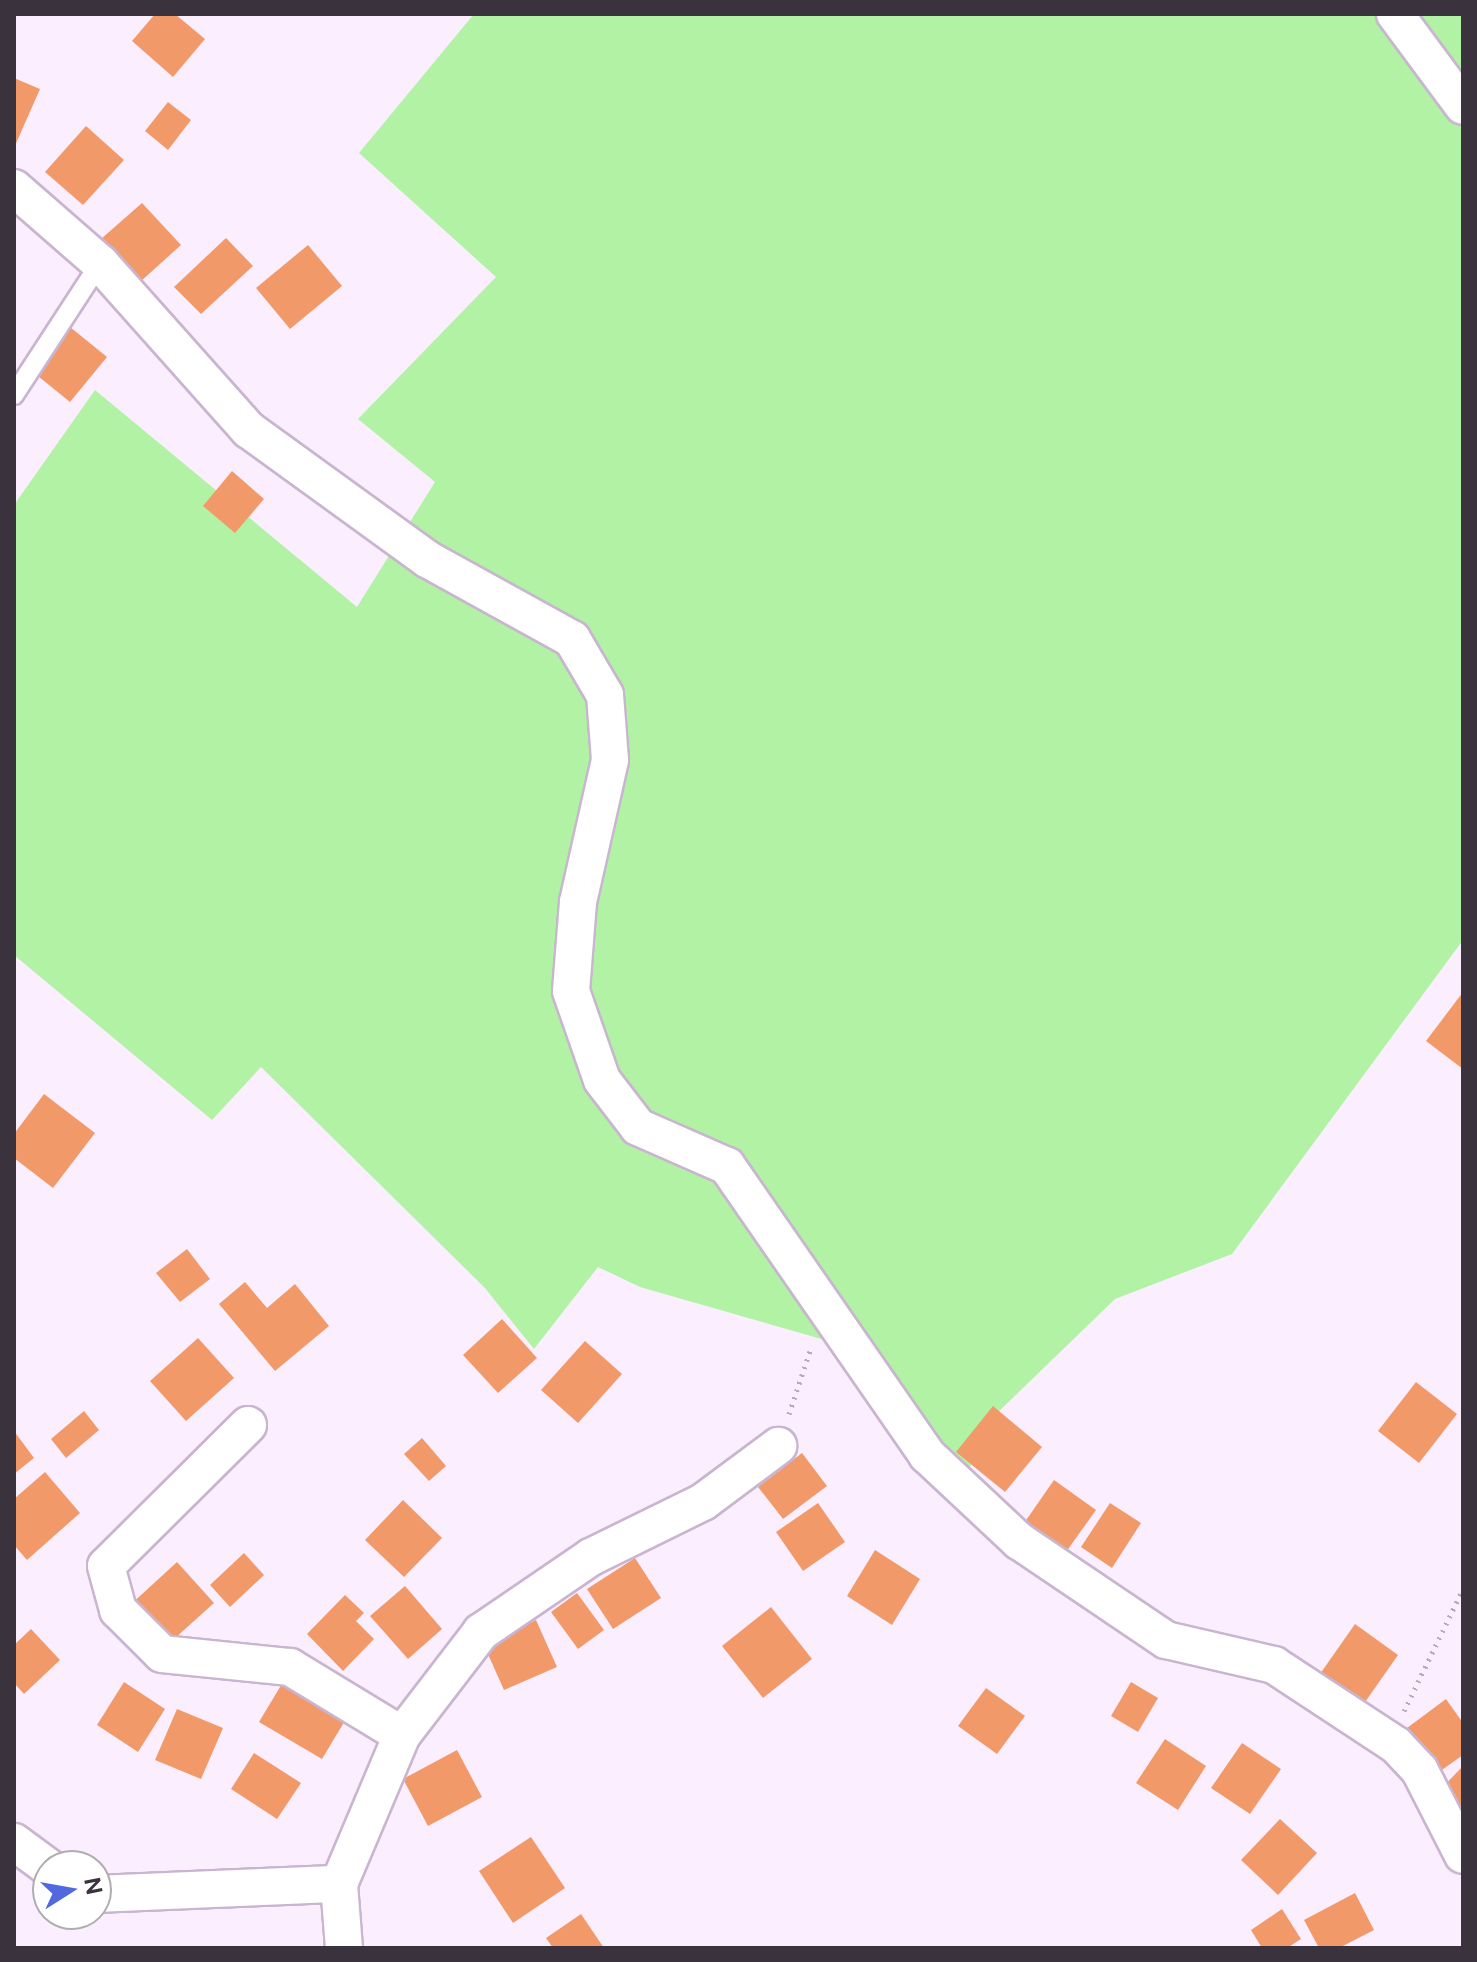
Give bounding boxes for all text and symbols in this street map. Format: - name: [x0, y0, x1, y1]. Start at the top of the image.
- north arrow: [32, 1850, 112, 1930]
- text: N: [79, 1875, 108, 1897]

